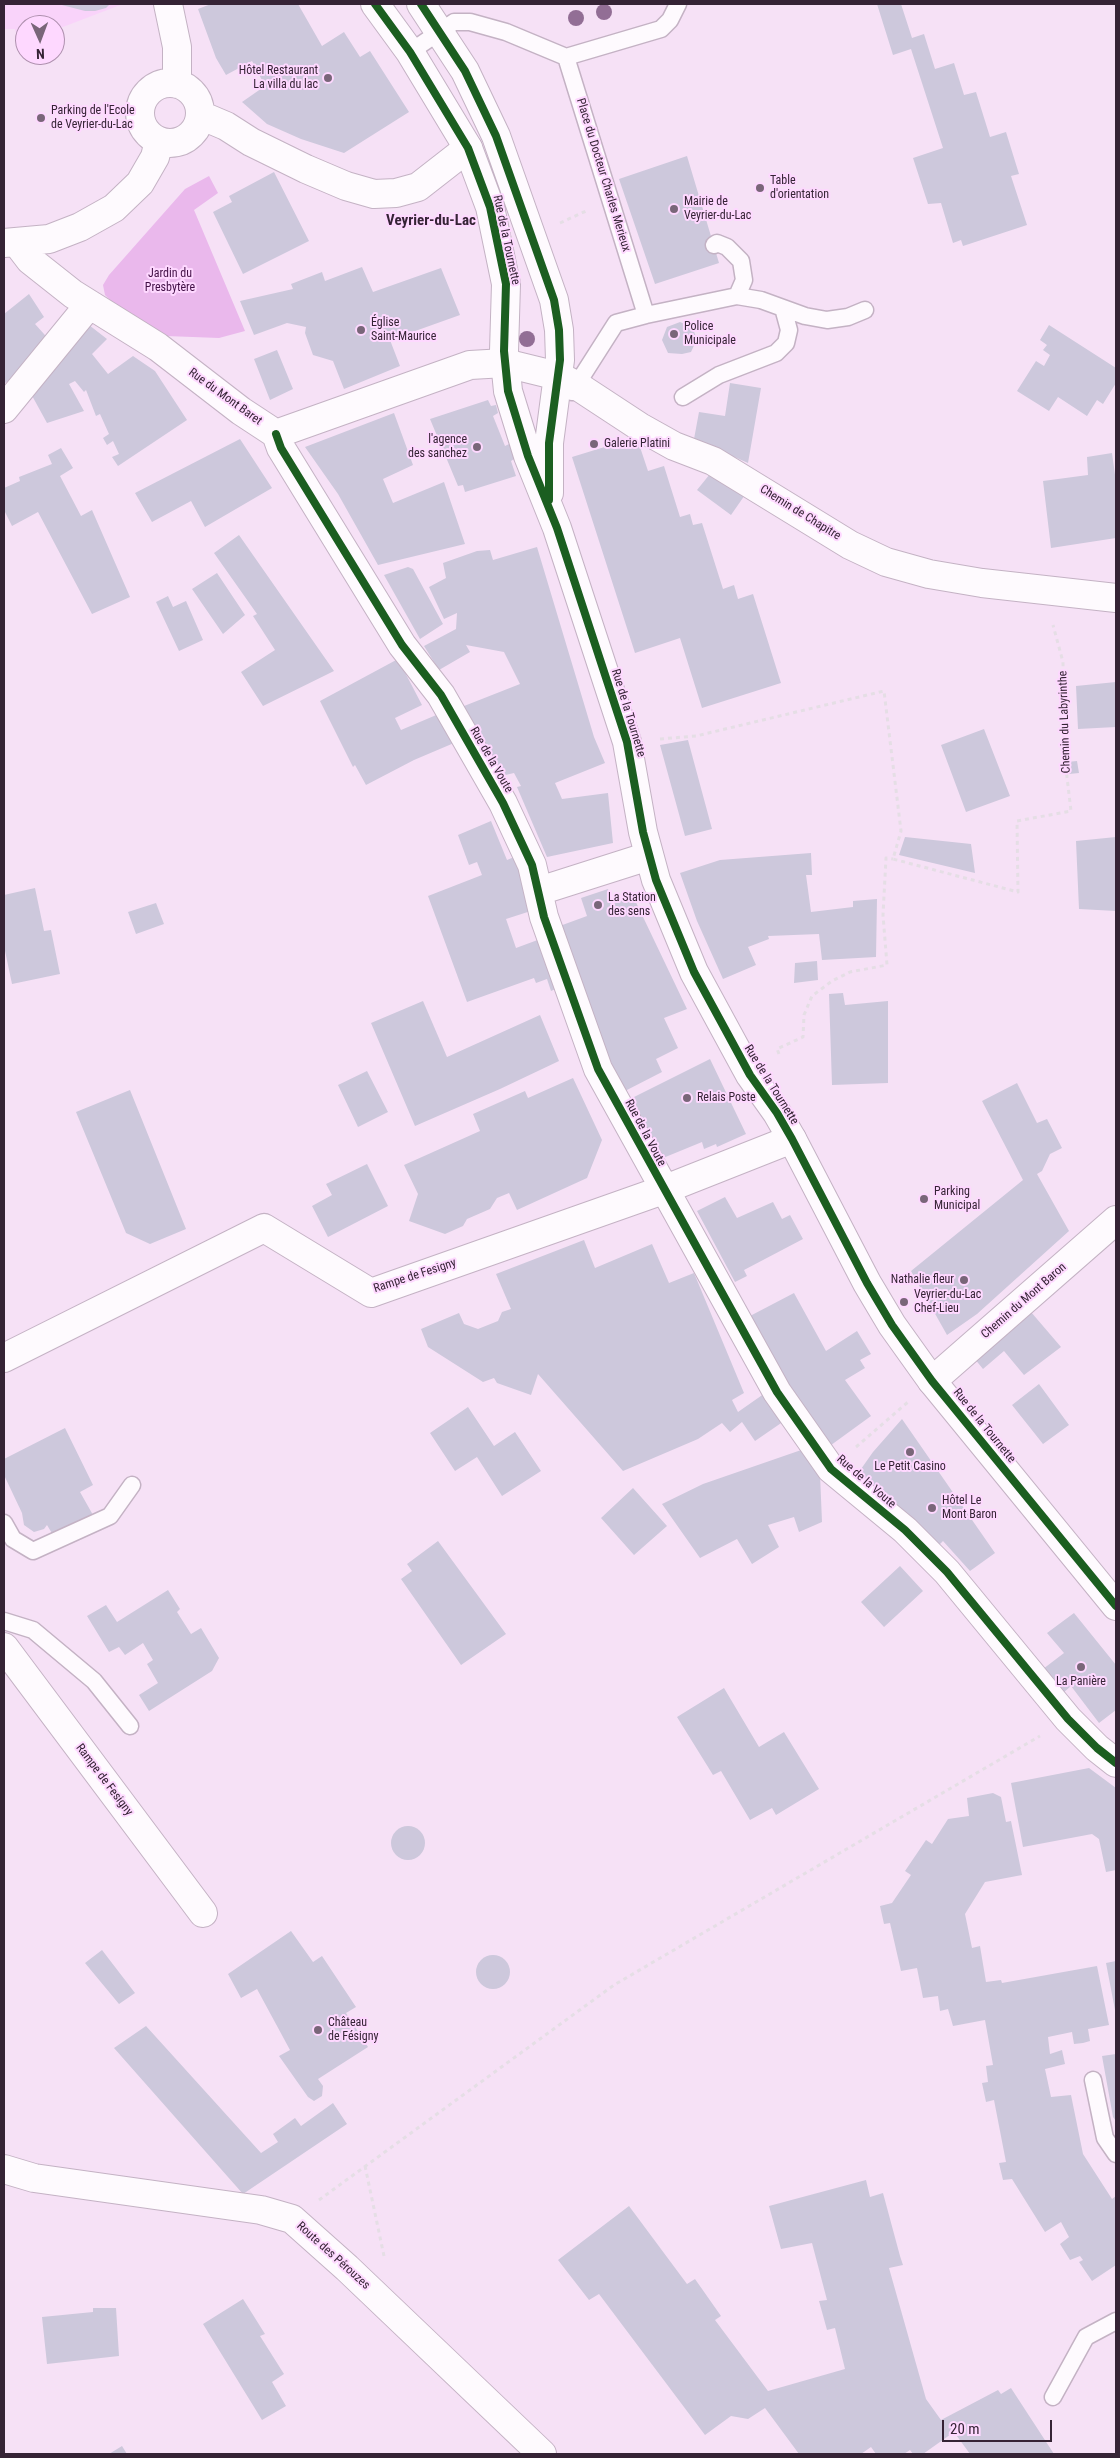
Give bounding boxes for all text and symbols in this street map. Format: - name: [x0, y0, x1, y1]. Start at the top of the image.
- north arrow: [15, 15, 65, 65]
- text: N: [36, 46, 45, 62]
- place label: Hôtel Restaurant La villa du lac: [239, 64, 318, 92]
- marker: Hôtel Restaurant La villa du lac: [322, 72, 334, 84]
- street label: Place du Docteur Charles Merieux: [573, 96, 633, 254]
- place label: Parking de l'Ecole de Veyrier-du-Lac: [51, 104, 135, 132]
- marker: Parking de l'Ecole de Veyrier-du-Lac: [35, 112, 47, 124]
- place label: Table d'orientation: [770, 174, 829, 202]
- marker: Table d'orientation: [754, 182, 766, 194]
- street label: Rue de la Tournette: [489, 194, 523, 286]
- place label: Mairie de Veyrier-du-Lac: [684, 195, 751, 223]
- marker: Mairie de Veyrier-du-Lac: [668, 203, 680, 215]
- district label: Veyrier-du-Lac: [386, 212, 476, 230]
- park label: Jardin du Presbytère: [145, 267, 195, 295]
- place label: Église Saint-Maurice: [371, 316, 436, 344]
- place label: Police Municipale: [684, 320, 736, 348]
- marker: Église Saint-Maurice: [355, 324, 367, 336]
- marker: Police Municipale: [668, 328, 680, 340]
- street label: Rue du Mont Baret: [185, 366, 265, 428]
- place label: l'agence des sanchez: [408, 433, 467, 461]
- place label: Galerie Platini: [604, 437, 670, 451]
- marker: Galerie Platini: [588, 438, 600, 450]
- marker: l'agence des sanchez: [471, 441, 483, 453]
- street label: Chemin de Chapitre: [757, 482, 843, 544]
- street label: Rue de la Tournette: [608, 667, 648, 759]
- street label: Chemin du Labyrinthe: [1056, 670, 1074, 774]
- street label: Rue de la Voute: [466, 725, 516, 795]
- place label: La Station des sens: [608, 891, 656, 919]
- marker: La Station des sens: [592, 899, 604, 911]
- street label: Rue de la Tournette: [741, 1042, 801, 1128]
- place label: Relais Poste: [697, 1091, 756, 1105]
- marker: Relais Poste: [681, 1092, 693, 1104]
- street label: Rue de la Voute: [621, 1097, 669, 1169]
- place label: Parking Municipal: [934, 1185, 980, 1213]
- marker: Parking Municipal: [918, 1193, 930, 1205]
- street label: Rampe de Fesigny: [372, 1256, 458, 1296]
- street label: Chemin du Mont Baron: [979, 1260, 1069, 1342]
- place label: Nathalie fleur: [891, 1273, 954, 1287]
- marker: Nathalie fleur: [958, 1274, 970, 1286]
- place label: Veyrier-du-Lac Chef-Lieu: [914, 1288, 981, 1316]
- marker: Veyrier-du-Lac Chef-Lieu: [898, 1296, 910, 1308]
- street label: Rue de la Tournette: [950, 1386, 1018, 1466]
- marker: Le Petit Casino: [904, 1446, 916, 1458]
- street label: Rue de la Voute: [834, 1452, 898, 1512]
- place label: Le Petit Casino: [874, 1460, 946, 1474]
- place label: Hôtel Le Mont Baron: [942, 1494, 997, 1522]
- marker: Hôtel Le Mont Baron: [926, 1502, 938, 1514]
- marker: La Panière: [1075, 1661, 1087, 1673]
- place label: La Panière: [1056, 1675, 1106, 1689]
- street label: Rampe de Fesigny: [72, 1741, 136, 1819]
- place label: Château de Fésigny: [328, 2016, 379, 2044]
- marker: Château de Fésigny: [312, 2024, 324, 2036]
- street label: Route des Pérouzes: [293, 2219, 373, 2293]
- scale bar: [945, 2410, 1055, 2442]
- text: 20 m: [950, 2420, 980, 2438]

